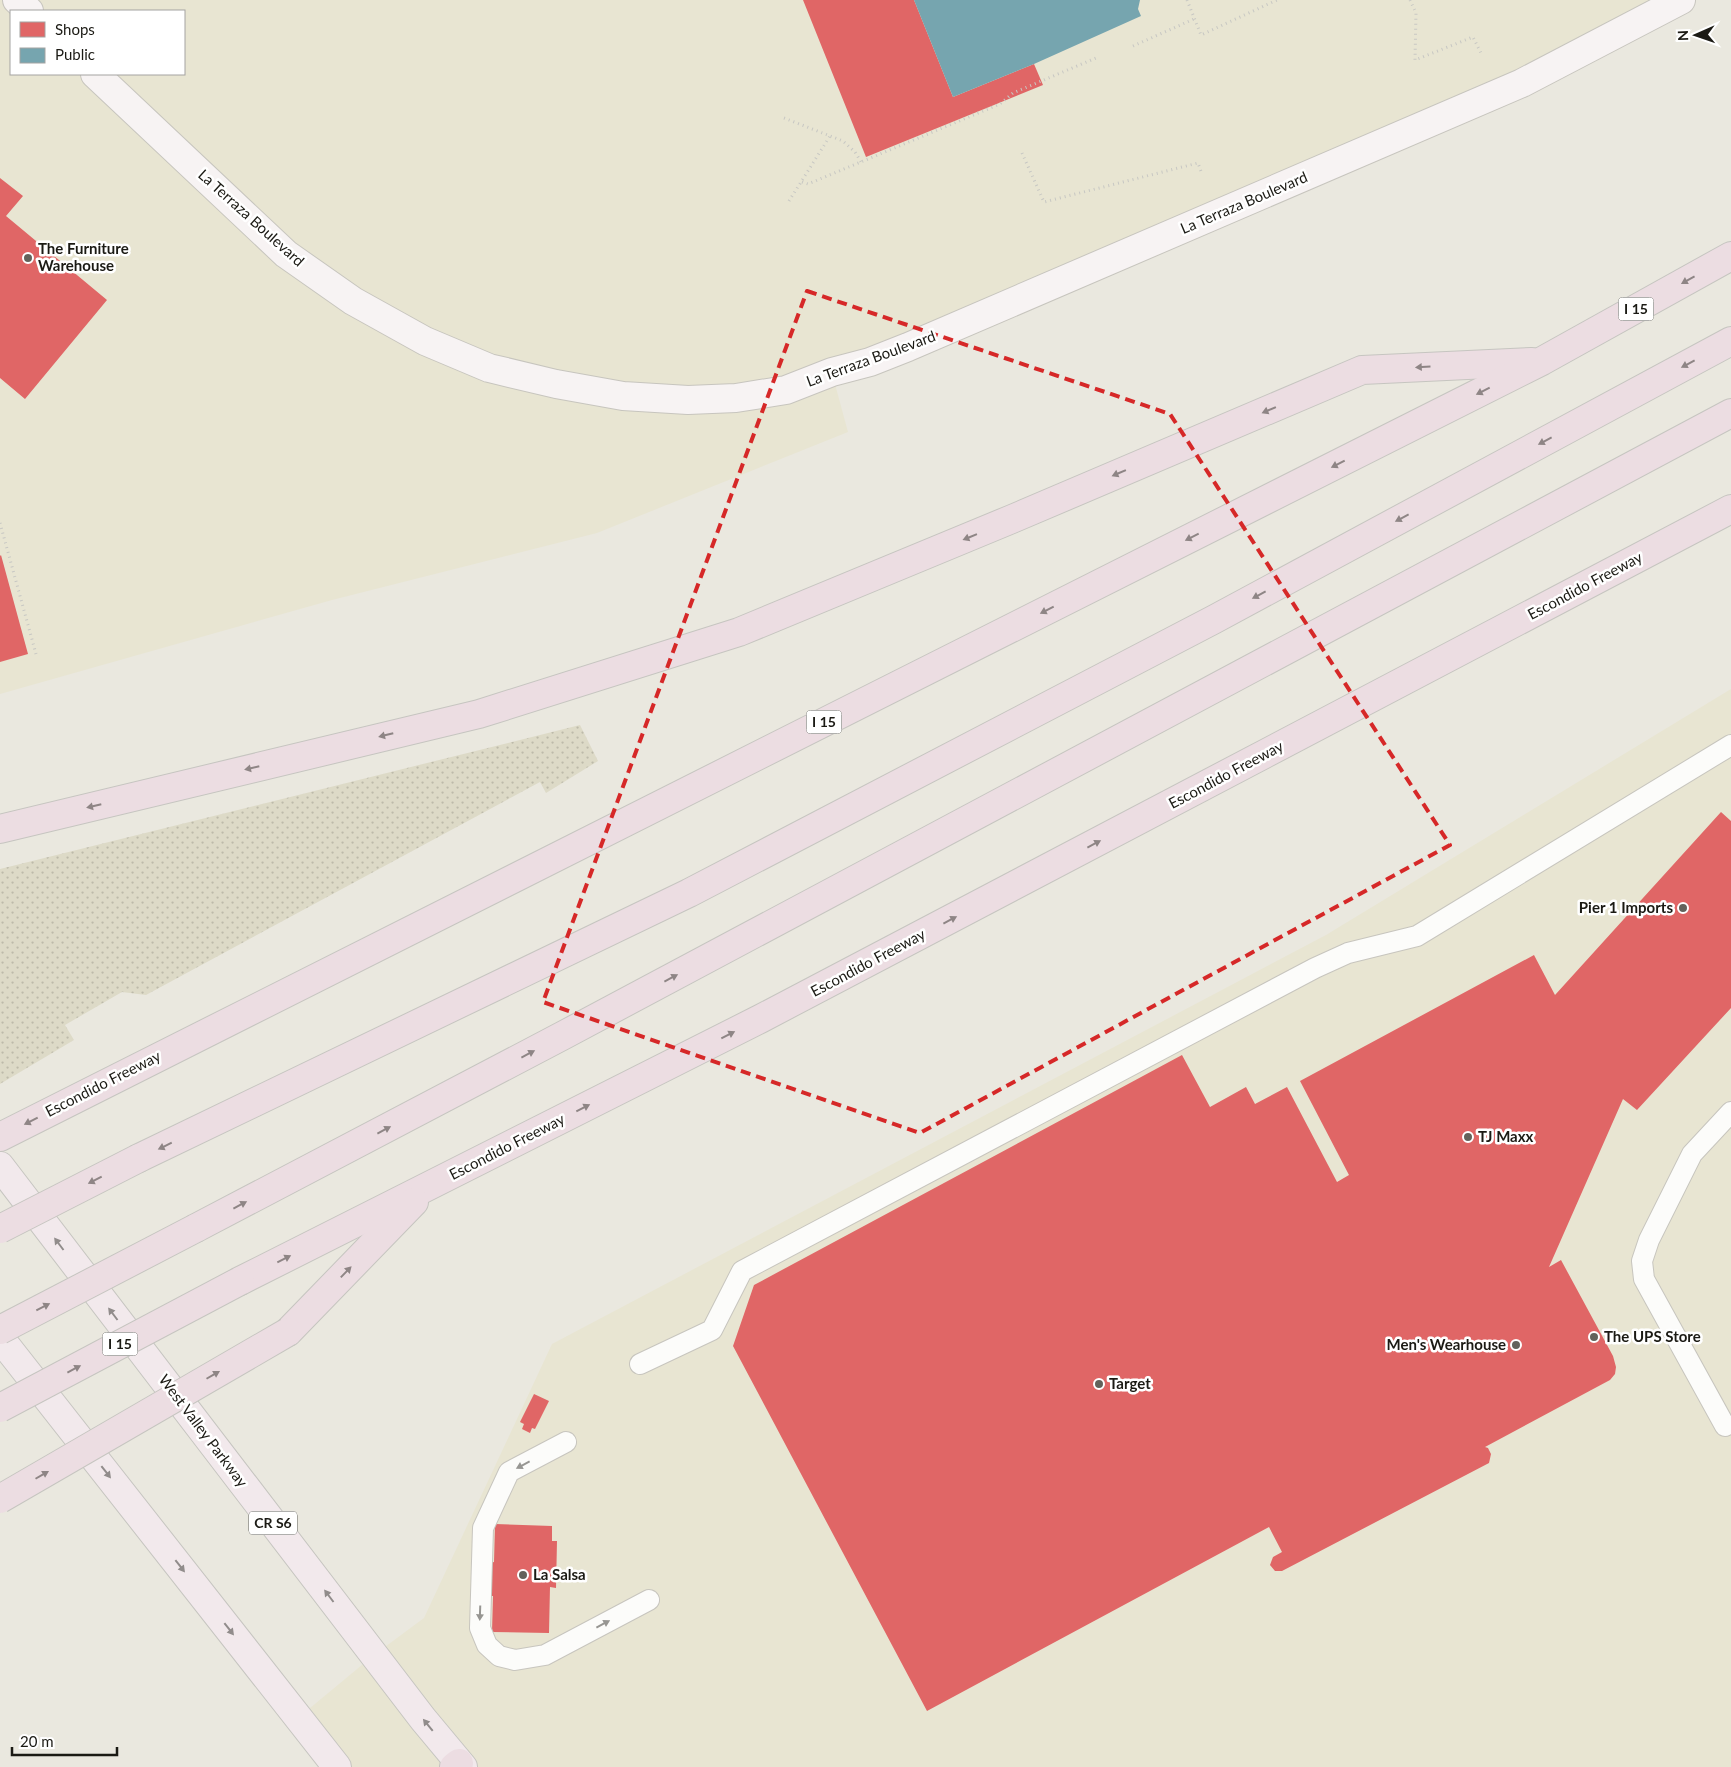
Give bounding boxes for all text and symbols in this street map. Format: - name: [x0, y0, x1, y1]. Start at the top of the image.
- legend: [10, 10, 185, 75]
- north arrow: [1671, 10, 1721, 60]
- text: Shops: [55, 20, 95, 38]
- text: N: [1674, 30, 1691, 41]
- text: Public: [55, 45, 95, 63]
- street label: La Terraza Boulevard: [195, 165, 308, 270]
- street label: La Terraza Boulevard: [1177, 167, 1310, 237]
- place label: The Furniture Warehouse: [38, 239, 129, 274]
- marker: The Furniture Warehouse: [22, 252, 34, 264]
- one-way arrow: [1681, 276, 1696, 284]
- road number: I 15: [1618, 298, 1654, 320]
- street label: La Terraza Boulevard: [804, 326, 938, 390]
- one-way arrow: [1681, 360, 1695, 368]
- one-way arrow: [1415, 364, 1431, 372]
- one-way arrow: [1476, 387, 1490, 395]
- one-way arrow: [1262, 406, 1276, 414]
- one-way arrow: [1538, 437, 1552, 445]
- one-way arrow: [1330, 460, 1345, 468]
- one-way arrow: [1112, 470, 1127, 478]
- one-way arrow: [1395, 514, 1409, 522]
- one-way arrow: [963, 533, 977, 541]
- one-way arrow: [1185, 533, 1200, 541]
- street label: Escondido Freeway: [1524, 547, 1645, 623]
- one-way arrow: [1253, 591, 1266, 600]
- one-way arrow: [1040, 606, 1054, 614]
- road number: I 15: [806, 710, 842, 734]
- one-way arrow: [379, 732, 394, 740]
- street label: Escondido Freeway: [1165, 736, 1286, 812]
- one-way arrow: [244, 764, 259, 772]
- one-way arrow: [86, 802, 101, 810]
- one-way arrow: [1087, 840, 1101, 848]
- place label: Pier 1 Imports: [1579, 898, 1673, 916]
- marker: Pier 1 Imports: [1677, 902, 1689, 914]
- one-way arrow: [943, 916, 957, 924]
- street label: Escondido Freeway: [807, 924, 928, 1000]
- one-way arrow: [664, 974, 678, 982]
- one-way arrow: [721, 1031, 735, 1039]
- street label: Escondido Freeway: [42, 1046, 164, 1120]
- one-way arrow: [520, 1050, 535, 1058]
- one-way arrow: [576, 1104, 590, 1112]
- street label: Escondido Freeway: [446, 1109, 568, 1183]
- one-way arrow: [24, 1117, 38, 1125]
- one-way arrow: [376, 1126, 391, 1134]
- place label: TJ Maxx: [1478, 1127, 1534, 1145]
- marker: TJ Maxx: [1462, 1131, 1474, 1143]
- one-way arrow: [158, 1142, 172, 1150]
- one-way arrow: [88, 1176, 103, 1184]
- one-way arrow: [232, 1201, 247, 1209]
- one-way arrow: [54, 1238, 65, 1251]
- one-way arrow: [277, 1255, 291, 1263]
- one-way arrow: [340, 1266, 352, 1278]
- one-way arrow: [36, 1303, 50, 1311]
- one-way arrow: [108, 1308, 119, 1321]
- place label: The UPS Store: [1604, 1327, 1701, 1345]
- marker: The UPS Store: [1588, 1331, 1600, 1343]
- road number: I 15: [102, 1332, 138, 1356]
- place label: Men's Wearhouse: [1386, 1335, 1506, 1353]
- marker: Men's Wearhouse: [1510, 1339, 1522, 1351]
- one-way arrow: [67, 1365, 81, 1373]
- street label: West Valley Parkway: [156, 1371, 252, 1490]
- one-way arrow: [206, 1371, 219, 1380]
- place label: Target: [1109, 1374, 1151, 1392]
- marker: Target: [1093, 1378, 1105, 1390]
- one-way arrow: [515, 1461, 530, 1469]
- one-way arrow: [101, 1466, 111, 1479]
- one-way arrow: [36, 1470, 49, 1479]
- road number: CR S6: [249, 1512, 297, 1535]
- one-way arrow: [174, 1559, 185, 1572]
- place label: La Salsa: [533, 1565, 586, 1583]
- marker: La Salsa: [517, 1569, 529, 1581]
- one-way arrow: [324, 1589, 334, 1603]
- one-way arrow: [476, 1605, 484, 1621]
- one-way arrow: [596, 1620, 611, 1628]
- one-way arrow: [223, 1622, 234, 1635]
- one-way arrow: [423, 1719, 434, 1732]
- scale bar: [12, 1724, 118, 1756]
- text: 20 m: [20, 1732, 54, 1750]

